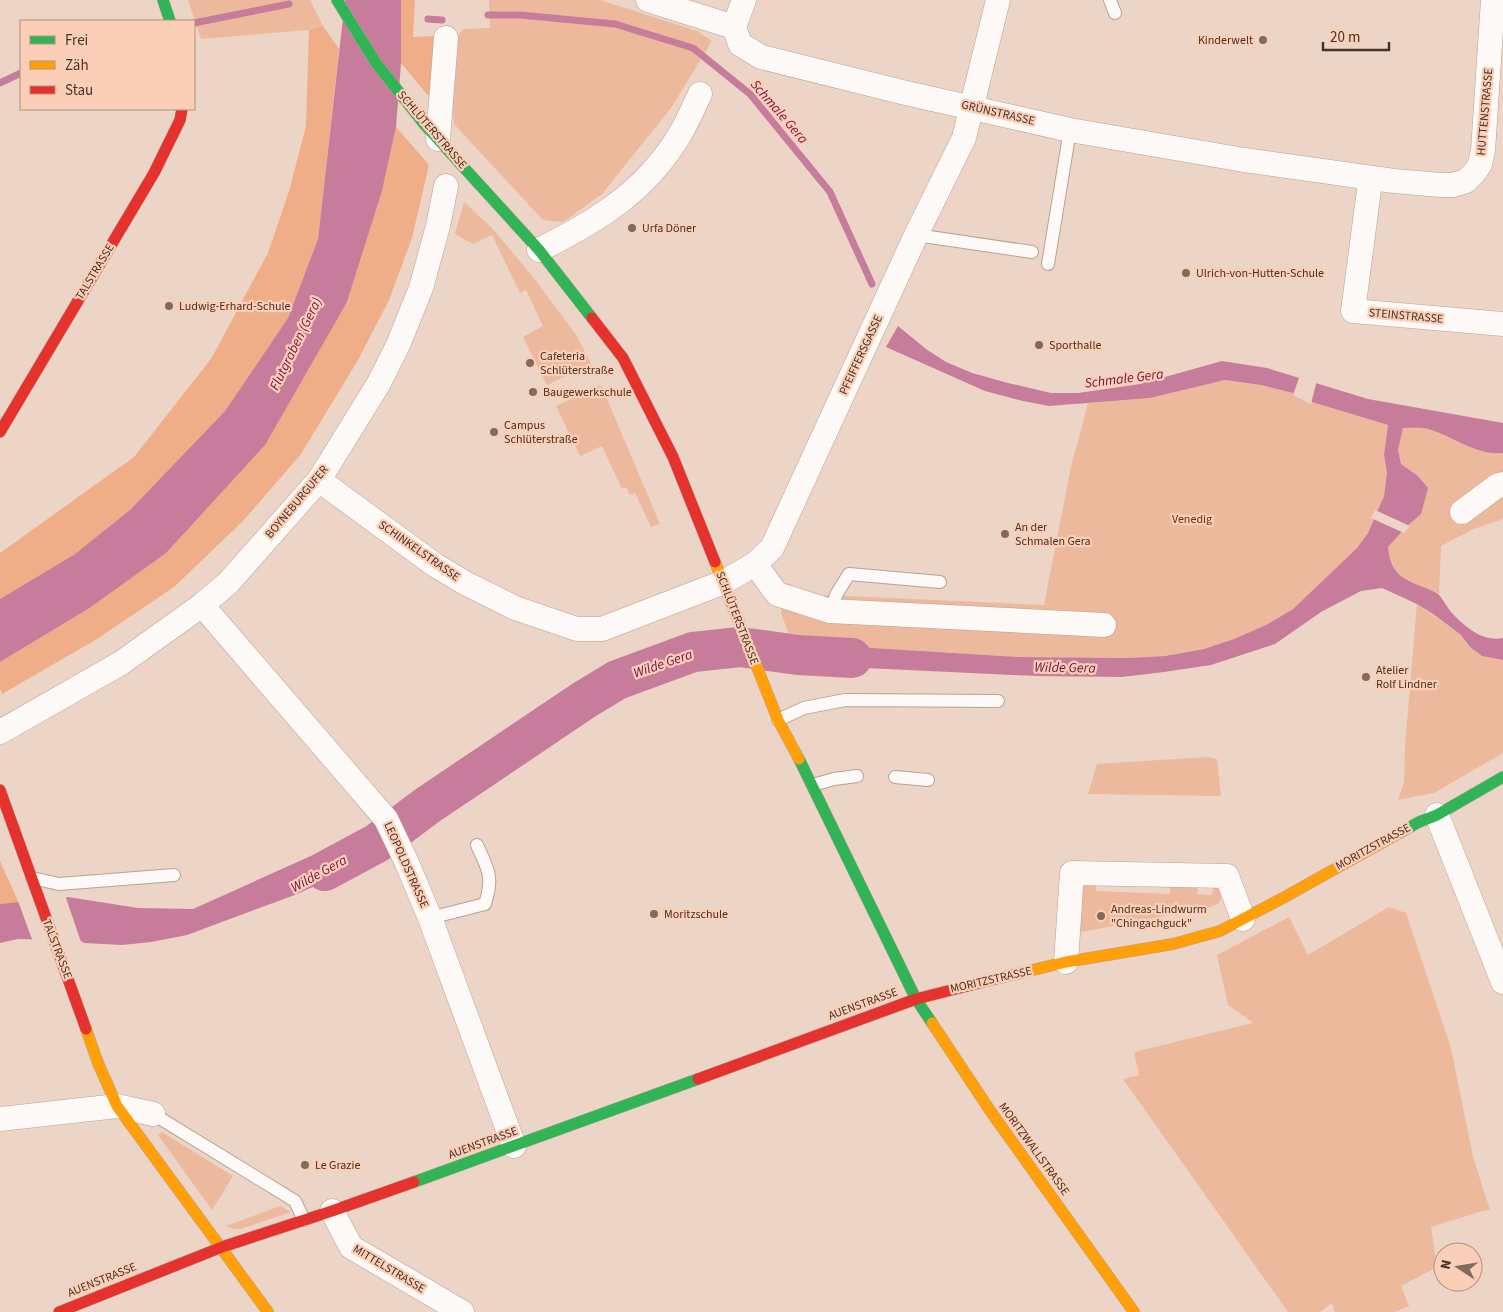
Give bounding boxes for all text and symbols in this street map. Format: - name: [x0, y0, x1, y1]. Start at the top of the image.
- legend: [20, 20, 195, 110]
- scale bar: [1323, 20, 1389, 52]
- text: 20 m: [1330, 27, 1360, 48]
- text: Frei: [65, 30, 88, 51]
- place label: Kinderwelt: [1198, 32, 1253, 49]
- marker: Kinderwelt: [1257, 34, 1269, 46]
- text: Zäh: [65, 55, 89, 76]
- street label: HUTTENSTRASSE: [1473, 68, 1497, 156]
- water label: Schmale Gera: [745, 76, 813, 149]
- text: Stau: [65, 80, 93, 101]
- street label: SCHLÜTERSTRASSE: [393, 87, 471, 173]
- street label: GRÜNSTRASSE: [960, 96, 1036, 130]
- place label: Urfa Döner: [642, 220, 697, 237]
- marker: Urfa Döner: [626, 222, 638, 234]
- street label: TALSTRASSE: [72, 241, 118, 303]
- place label: Ulrich-von-Hutten-Schule: [1196, 265, 1324, 282]
- marker: Ulrich-von-Hutten-Schule: [1180, 267, 1192, 279]
- water label: Flutgraben (Gera): [265, 294, 327, 394]
- place label: Ludwig-Erhard-Schule: [179, 298, 291, 315]
- marker: Ludwig-Erhard-Schule: [163, 300, 175, 312]
- street label: STEINSTRASSE: [1368, 304, 1444, 328]
- street label: PFEIFFERSGASSE: [835, 312, 887, 398]
- place label: Sporthalle: [1049, 337, 1101, 354]
- marker: Sporthalle: [1033, 339, 1045, 351]
- place label: Cafeteria Schlüterstraße: [540, 348, 614, 379]
- marker: Cafeteria Schlüterstraße: [524, 357, 536, 369]
- water label: Schmale Gera: [1083, 364, 1165, 394]
- place label: Baugewerkschule: [543, 384, 632, 401]
- marker: Baugewerkschule: [527, 386, 539, 398]
- place label: Campus Schlüterstraße: [504, 417, 578, 448]
- marker: Campus Schlüterstraße: [488, 426, 500, 438]
- street label: BOYNEBURGUFER: [261, 462, 333, 542]
- park label: Venedig: [1172, 511, 1212, 528]
- street label: SCHINKELSTRASSE: [375, 517, 463, 585]
- place label: An der Schmalen Gera: [1015, 519, 1091, 550]
- marker: An der Schmalen Gera: [999, 528, 1011, 540]
- street label: SCHLÜTERSTRASSE: [711, 569, 763, 667]
- water label: Wilde Gera: [631, 644, 696, 683]
- water label: Wilde Gera: [1034, 657, 1096, 679]
- place label: Atelier Rolf Lindner: [1376, 662, 1438, 693]
- marker: Atelier Rolf Lindner: [1360, 671, 1372, 683]
- street label: LEOPOLDSTRASSE: [379, 819, 433, 911]
- street label: MORITZSTRASSE: [1332, 819, 1414, 875]
- water label: Wilde Gera: [287, 850, 351, 898]
- place label: Andreas-Lindwurm "Chingachguck": [1111, 901, 1207, 932]
- place label: Moritzschule: [664, 906, 728, 923]
- marker: Moritzschule: [648, 908, 660, 920]
- marker: Andreas-Lindwurm "Chingachguck": [1095, 910, 1107, 922]
- street label: TALSTRASSE: [38, 917, 76, 981]
- street label: MORITZSTRASSE: [948, 962, 1034, 998]
- street label: AUENSTRASSE: [826, 984, 900, 1024]
- street label: MORITZWALLSTRASSE: [994, 1099, 1074, 1199]
- street label: AUENSTRASSE: [446, 1123, 520, 1163]
- place label: Le Grazie: [315, 1157, 360, 1174]
- marker: Le Grazie: [299, 1159, 311, 1171]
- street label: MITTELSTRASSE: [350, 1241, 428, 1297]
- north arrow: [1433, 1242, 1483, 1292]
- street label: AUENSTRASSE: [65, 1258, 139, 1302]
- text: N: [1436, 1258, 1457, 1271]

